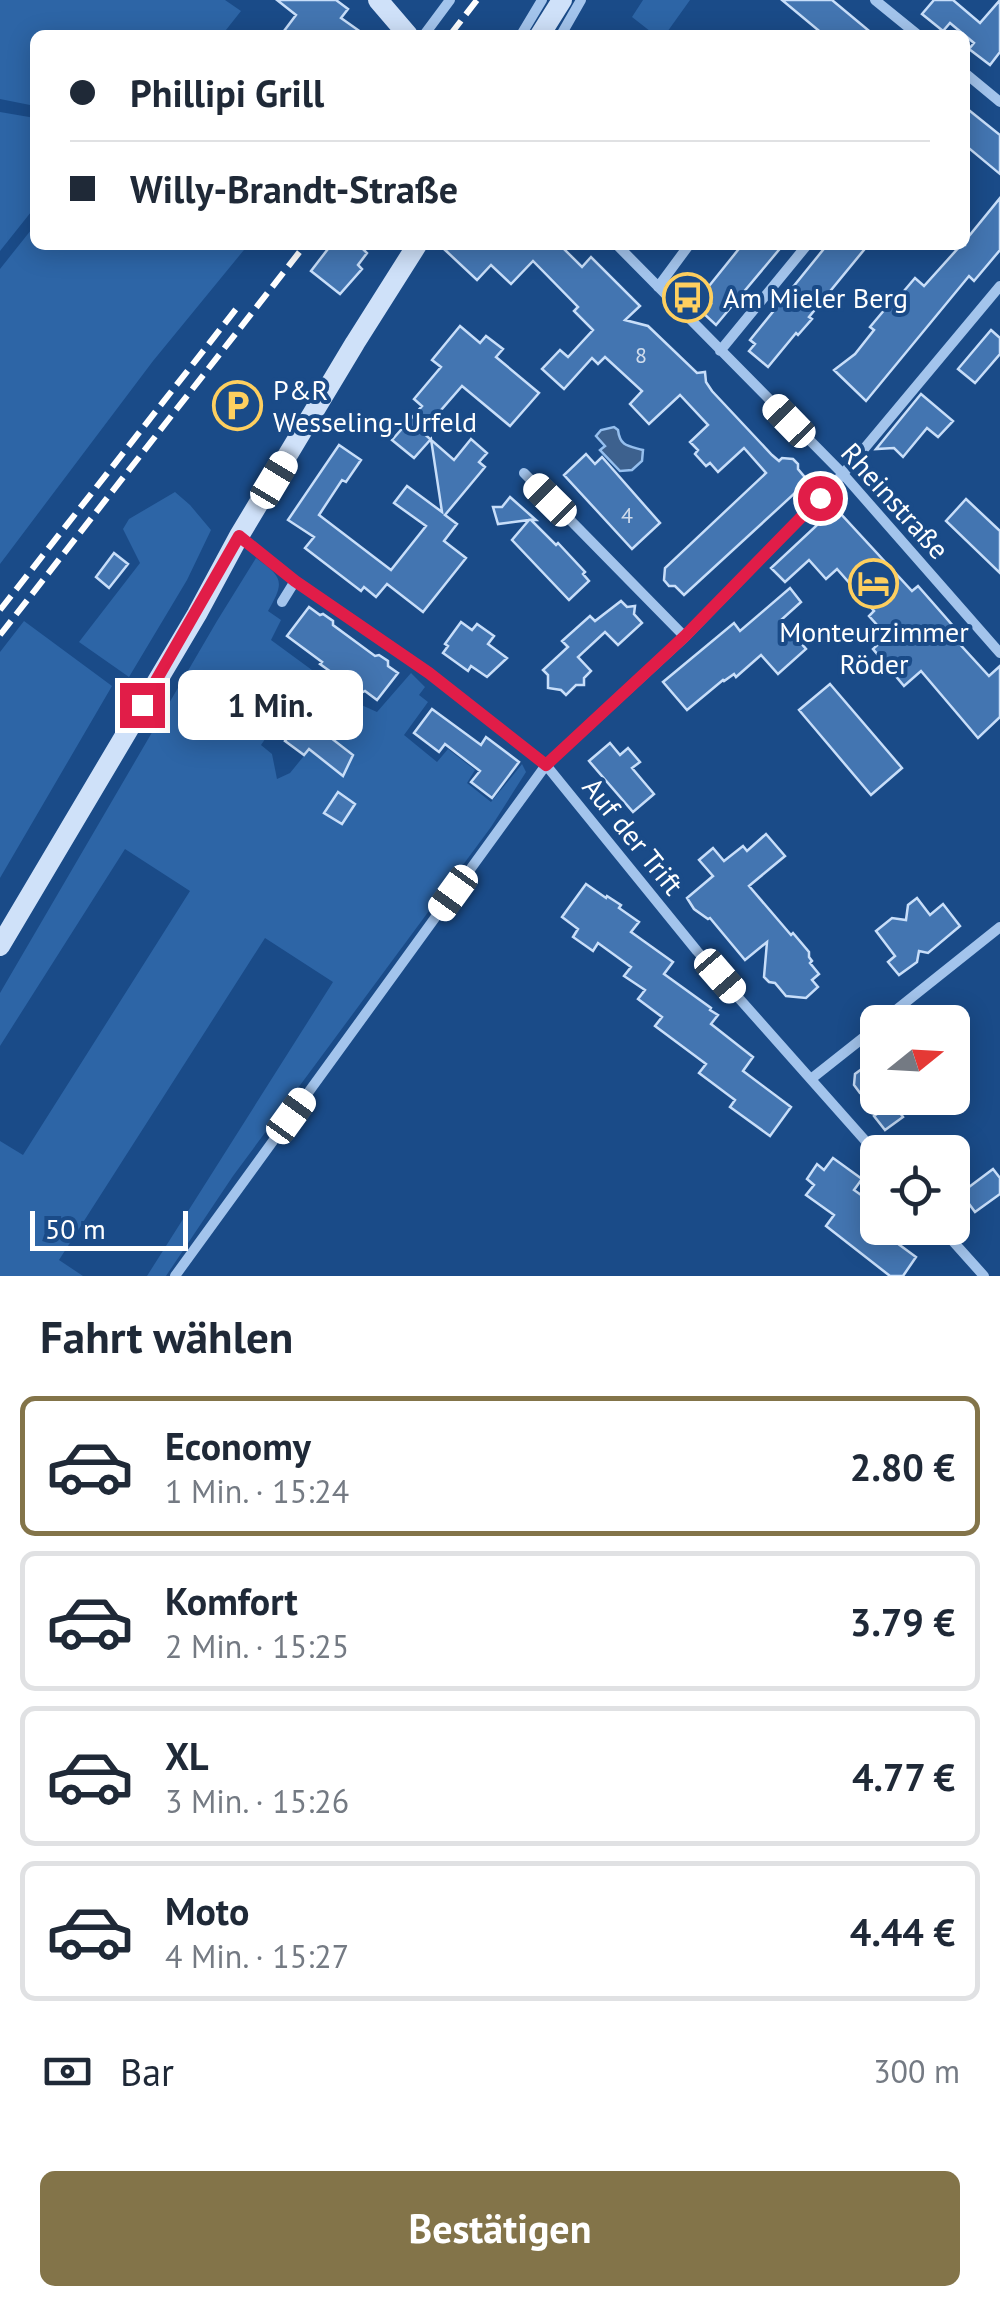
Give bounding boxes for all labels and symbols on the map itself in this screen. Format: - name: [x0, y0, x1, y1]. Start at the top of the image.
- bus stop icon: Am Mieler Berg: [662, 272, 714, 324]
- place label: Am Mieler Berg: [723, 279, 908, 316]
- house number: 8: [635, 341, 647, 369]
- place label: P&R Wesseling-Urfeld: [273, 371, 477, 440]
- parking icon: P&R Wesseling-Urfeld: [212, 380, 264, 432]
- car: [757, 389, 821, 453]
- street label: Rheinstraße: [833, 435, 957, 567]
- car: [246, 447, 302, 513]
- car: [518, 468, 582, 532]
- route start: [798, 476, 843, 521]
- house number: 4: [621, 501, 633, 529]
- hotel icon: Monteurzimmer Röder: [848, 558, 900, 610]
- place label: Monteurzimmer Röder: [779, 613, 969, 682]
- callout: 1 Min.: [177, 670, 362, 740]
- route end: [120, 683, 165, 728]
- street label: Auf der Trift: [575, 769, 692, 902]
- car: [423, 860, 483, 926]
- car: [689, 944, 751, 1008]
- north arrow: [860, 1005, 970, 1115]
- car: [261, 1083, 321, 1149]
- scale bar: [30, 1206, 188, 1250]

